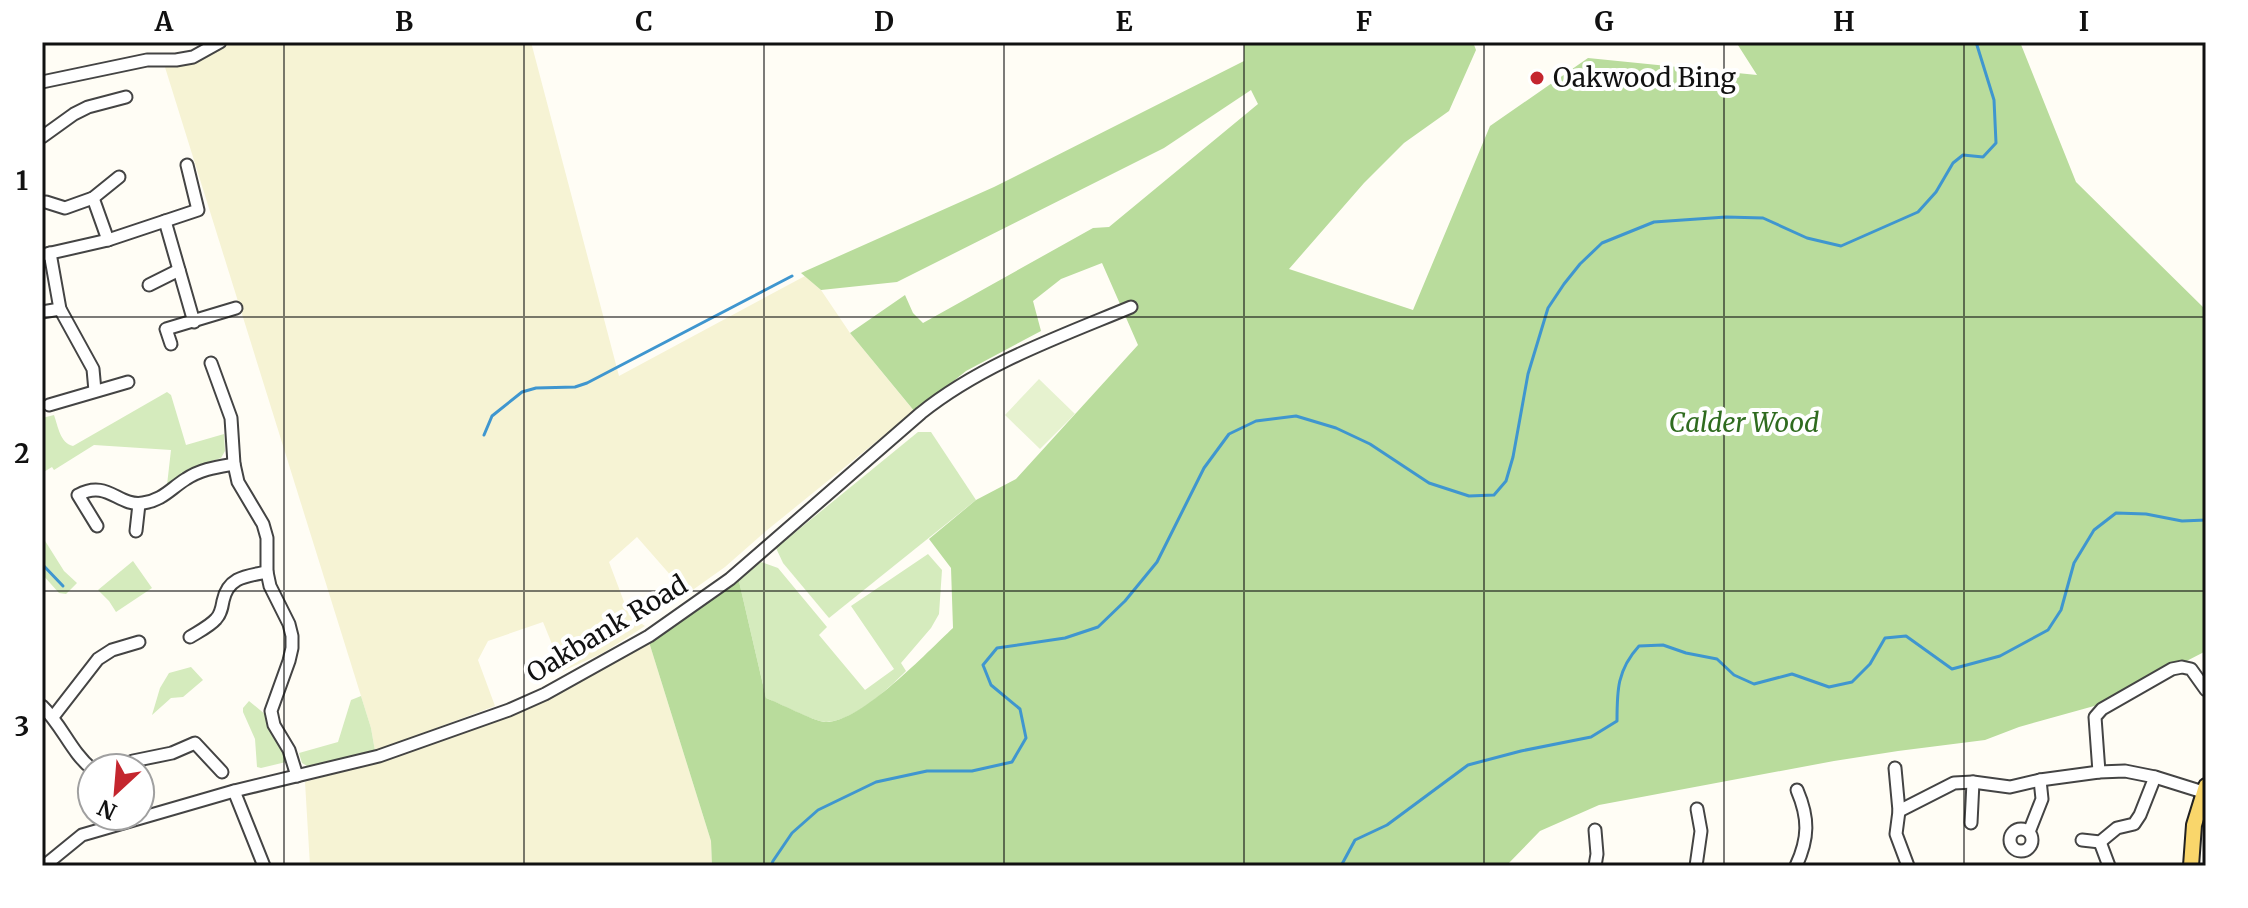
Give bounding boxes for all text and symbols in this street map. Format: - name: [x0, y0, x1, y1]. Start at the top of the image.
- text: A: [154, 5, 174, 38]
- text: B: [395, 5, 413, 38]
- text: C: [635, 5, 653, 38]
- text: D: [874, 5, 894, 38]
- text: E: [1116, 5, 1133, 38]
- text: F: [1356, 5, 1372, 38]
- text: G: [1595, 5, 1614, 38]
- text: H: [1833, 5, 1855, 38]
- text: I: [2079, 5, 2089, 38]
- place label: Oakwood Bing: [1553, 61, 1736, 94]
- marker: Oakwood Bing: [1528, 69, 1546, 87]
- text: 1: [16, 164, 28, 197]
- park label: Calder Wood: [1669, 406, 1819, 439]
- text: 2: [14, 437, 30, 470]
- street label: Oakbank Road: [520, 567, 693, 689]
- text: 3: [15, 710, 29, 743]
- north arrow: [76, 752, 156, 832]
- text: N: [93, 793, 121, 826]

